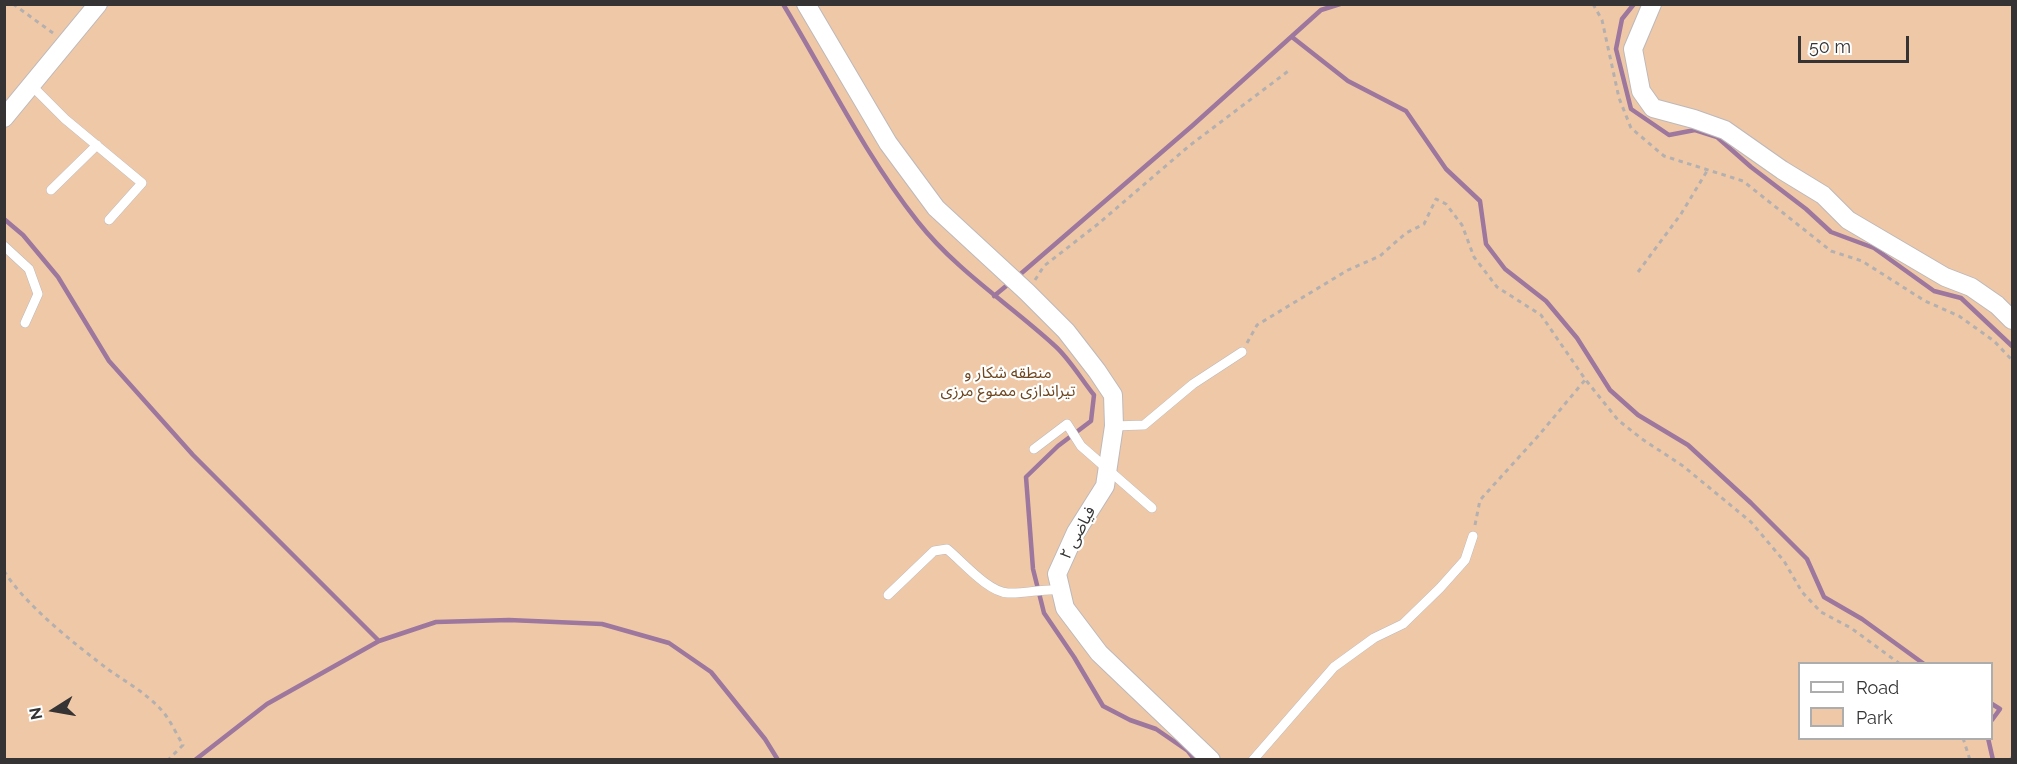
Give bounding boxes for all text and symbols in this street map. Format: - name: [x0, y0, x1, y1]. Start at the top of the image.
- scale bar: [1801, 24, 1912, 62]
- text: 50 m: [1809, 36, 1851, 57]
- park label: منطقه شکار و تیراندازی ممنوع مرزی: [941, 363, 1075, 401]
- street label: فیاضی ۲: [1056, 503, 1100, 563]
- legend: [1798, 662, 1993, 740]
- text: Road: [1856, 677, 1899, 698]
- north arrow: [24, 680, 84, 740]
- text: N: [25, 706, 46, 721]
- text: Park: [1856, 707, 1893, 728]

